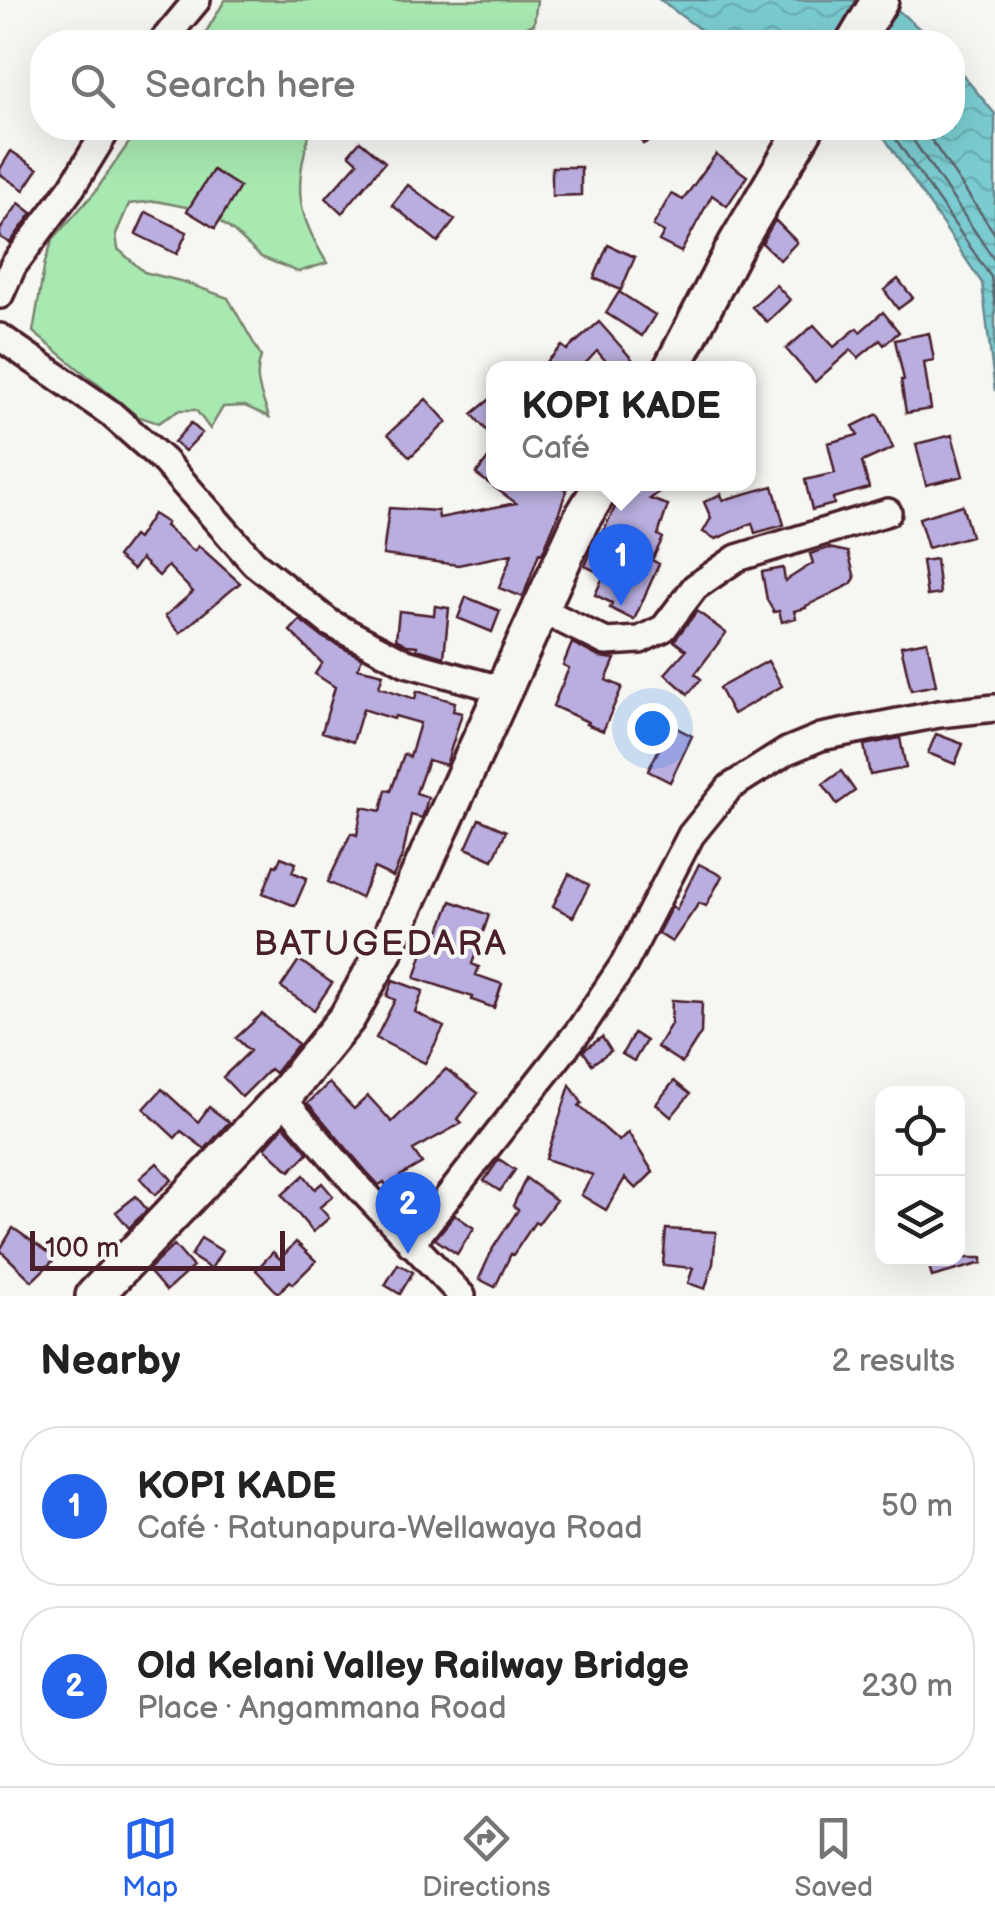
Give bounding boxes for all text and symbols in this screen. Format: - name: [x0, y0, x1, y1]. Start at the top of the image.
- search box: [30, 30, 965, 140]
- icon: search: [65, 58, 120, 113]
- text: Search here: [145, 63, 356, 108]
- popup: [486, 361, 756, 491]
- text: KOPI KADE: [521, 384, 721, 429]
- text: Café: [521, 429, 590, 468]
- pin: 1: [588, 524, 654, 606]
- your location: [627, 703, 678, 754]
- district label: BATUGEDARA: [254, 923, 508, 966]
- map controls: [875, 1086, 965, 1266]
- button: locate: [875, 1086, 965, 1176]
- pin: 2: [376, 1172, 440, 1254]
- button: layers: [875, 1176, 965, 1266]
- scale bar: [30, 1226, 285, 1270]
- text: 100 m: [45, 1232, 119, 1265]
- text: Nearby: [40, 1336, 180, 1387]
- text: 2 results: [831, 1342, 955, 1381]
- text: KOPI KADE: [137, 1464, 337, 1509]
- text: 1: [68, 1487, 81, 1526]
- text: 50 m: [881, 1487, 953, 1526]
- text: Café · Ratunapura-Wellawaya Road: [137, 1509, 643, 1548]
- text: Old Kelani Valley Railway Bridge: [137, 1644, 689, 1689]
- text: 2: [65, 1667, 84, 1706]
- text: 230 m: [861, 1667, 953, 1706]
- text: Place · Angammana Road: [137, 1689, 506, 1728]
- tab: Map: [122, 1811, 178, 1904]
- tab: Directions: [422, 1811, 551, 1904]
- tab: Saved: [795, 1811, 873, 1904]

